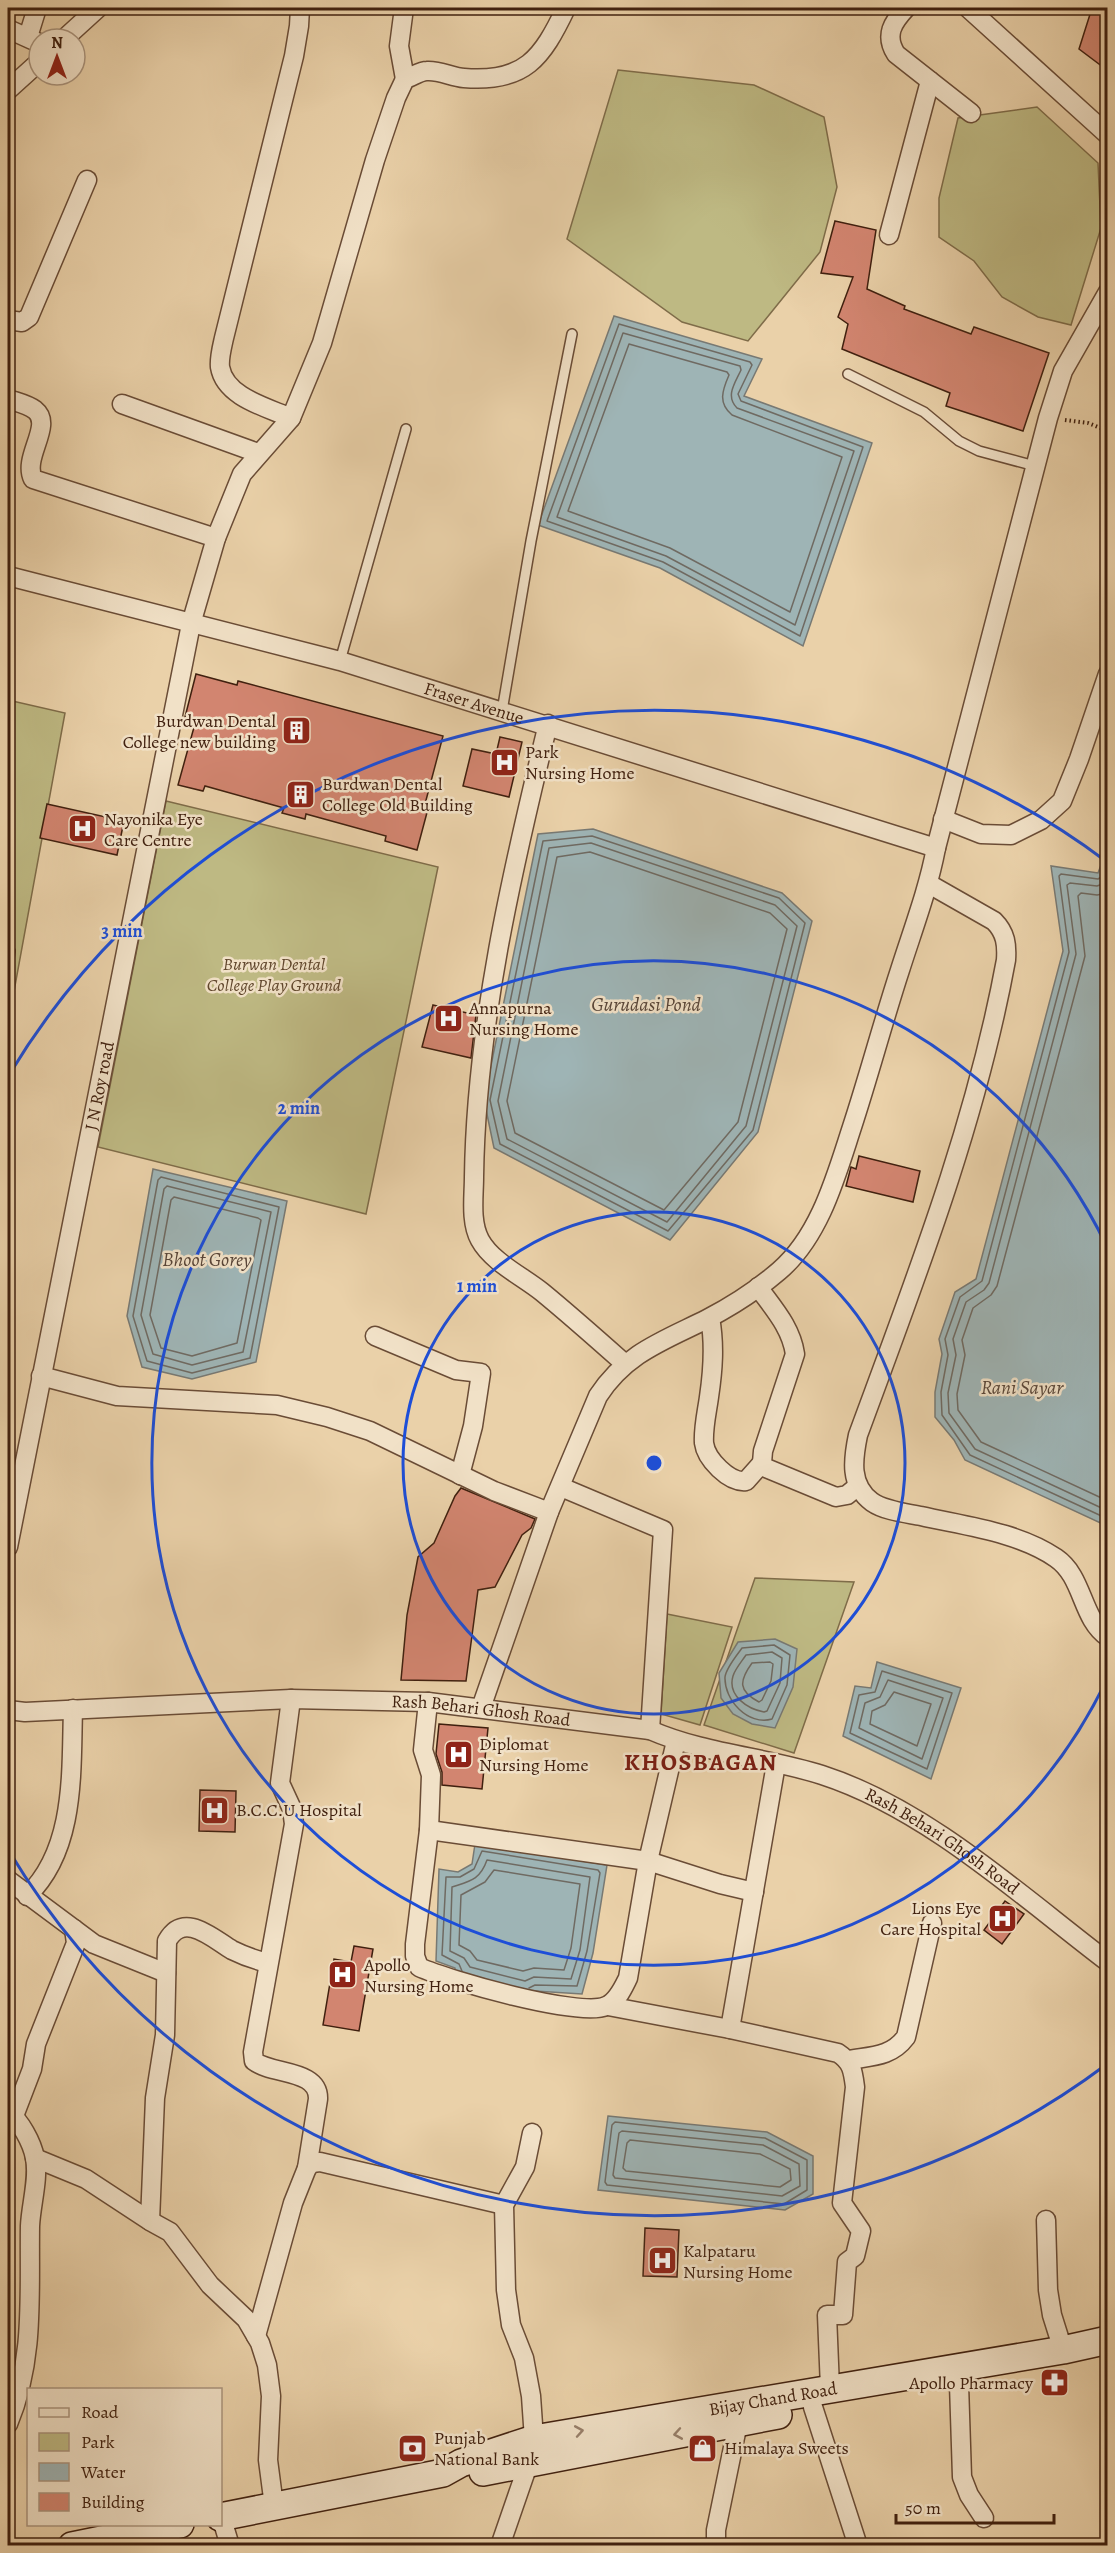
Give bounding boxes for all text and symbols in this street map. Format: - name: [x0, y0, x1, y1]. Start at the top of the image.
- north arrow: [27, 27, 87, 87]
- text: N: [51, 32, 63, 54]
- street label: Fraser Avenue: [421, 676, 527, 730]
- place label: Burdwan Dental College new building: [123, 709, 277, 754]
- building icon: Burdwan Dental College new building: [281, 715, 313, 747]
- place label: Park Nursing Home: [525, 740, 635, 785]
- hospital icon: Park Nursing Home: [488, 746, 520, 778]
- place label: Burdwan Dental College Old Building: [322, 772, 473, 817]
- building icon: Burdwan Dental College Old Building: [285, 778, 317, 810]
- place label: Nayonika Eye Care Centre: [104, 807, 203, 852]
- hospital icon: Nayonika Eye Care Centre: [67, 813, 99, 845]
- text: 3 min: [101, 919, 143, 943]
- park label: Burwan Dental College Play Ground: [207, 952, 342, 997]
- water label: Gurudasi Pond: [591, 991, 702, 1018]
- place label: Annapurna Nursing Home: [468, 996, 579, 1041]
- hospital icon: Annapurna Nursing Home: [432, 1002, 464, 1034]
- street label: J N Roy road: [79, 1039, 120, 1133]
- text: 2 min: [278, 1096, 320, 1120]
- water label: Bhoot Gorey: [162, 1246, 252, 1273]
- text: 1 min: [457, 1274, 497, 1298]
- water label: Rani Sayar: [981, 1374, 1064, 1401]
- centre of rings: [644, 1453, 664, 1473]
- street label: Rash Behari Ghosh Road: [391, 1689, 572, 1732]
- place label: Diplomat Nursing Home: [479, 1732, 589, 1777]
- hospital icon: Diplomat Nursing Home: [442, 1738, 474, 1770]
- district label: KHOSBAGAN: [624, 1746, 778, 1778]
- street label: Rash Behari Ghosh Road: [861, 1782, 1025, 1900]
- hospital icon: B.C.C.U Hospital: [199, 1794, 231, 1826]
- place label: B.C.C.U Hospital: [236, 1798, 362, 1822]
- place label: Lions Eye Care Hospital: [880, 1896, 982, 1941]
- hospital icon: Lions Eye Care Hospital: [986, 1902, 1018, 1934]
- place label: Apollo Nursing Home: [363, 1953, 474, 1998]
- hospital icon: Apollo Nursing Home: [327, 1959, 359, 1991]
- place label: Kalpataru Nursing Home: [683, 2239, 793, 2284]
- hospital icon: Kalpataru Nursing Home: [646, 2245, 678, 2277]
- pharmacy icon: Apollo Pharmacy: [1038, 2367, 1070, 2399]
- place label: Apollo Pharmacy: [908, 2371, 1034, 2395]
- street label: Bijay Chand Road: [707, 2376, 839, 2421]
- legend: [27, 2388, 222, 2526]
- text: Road: [81, 2400, 119, 2424]
- place label: Punjab National Bank: [434, 2426, 539, 2471]
- one-way arrow: [574, 2426, 583, 2438]
- one-way arrow: [674, 2427, 684, 2440]
- text: Park: [81, 2430, 115, 2454]
- bank icon: Punjab National Bank: [397, 2432, 429, 2464]
- shop icon: Himalaya Sweets: [687, 2432, 719, 2464]
- place label: Himalaya Sweets: [724, 2436, 849, 2460]
- text: Water: [80, 2460, 126, 2484]
- scale bar: [896, 2487, 1054, 2525]
- text: Building: [81, 2490, 145, 2514]
- text: 50 m: [905, 2496, 941, 2520]

